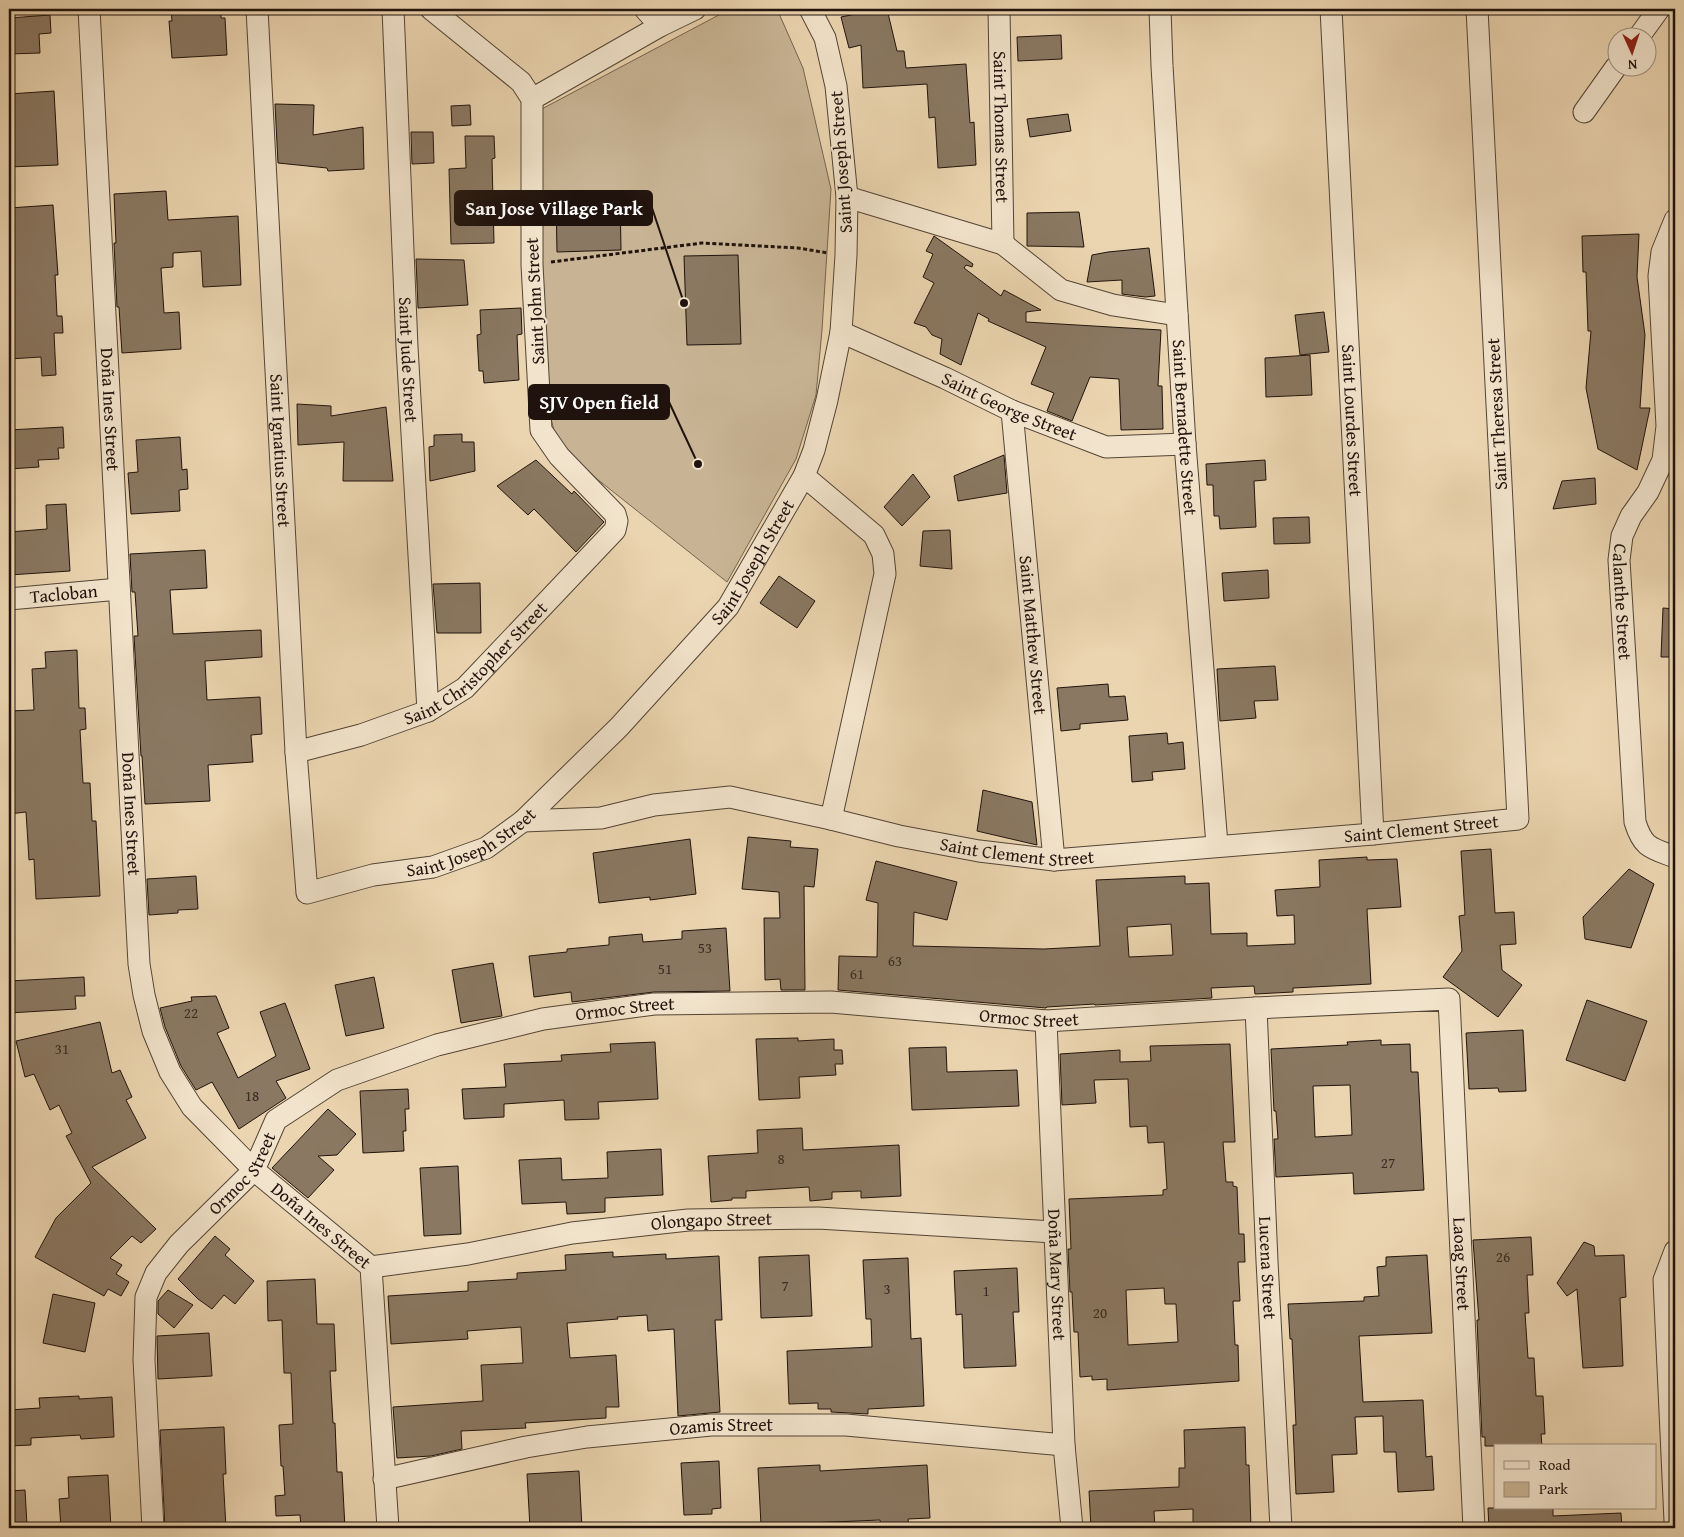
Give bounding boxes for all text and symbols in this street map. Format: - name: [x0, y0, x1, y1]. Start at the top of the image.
- north arrow: [1606, 28, 1656, 78]
- street label: Saint Thomas Street: [987, 51, 1016, 204]
- text: N: [1627, 55, 1638, 75]
- street label: Saint Joseph Street: [822, 89, 859, 234]
- callout: San Jose Village Park: [455, 191, 652, 225]
- text: San Jose Village Park: [465, 194, 643, 222]
- street label: Saint John Street: [518, 236, 551, 365]
- street label: Saint Jude Street: [392, 296, 425, 424]
- street label: Saint Theresa Street: [1479, 337, 1514, 491]
- street label: Saint Bernadette Street: [1166, 338, 1205, 517]
- street label: Saint Lourdes Street: [1335, 344, 1370, 498]
- street label: Doña Ines Street: [94, 347, 127, 472]
- street label: Saint George Street: [937, 364, 1081, 448]
- street label: Saint Ignatius Street: [263, 373, 298, 529]
- callout: SJV Open field: [529, 385, 669, 419]
- text: SJV Open field: [539, 388, 659, 416]
- street label: Saint Joseph Street: [704, 494, 801, 631]
- street label: Calanthe Street: [1606, 542, 1639, 661]
- street label: Saint Matthew Street: [1013, 554, 1054, 716]
- street label: Tacloban: [29, 577, 99, 610]
- street label: Saint Christopher Street: [400, 595, 554, 732]
- street label: Doña Ines Street: [115, 751, 148, 877]
- street label: Saint Joseph Street: [405, 801, 542, 883]
- street label: Saint Clement Street: [1343, 807, 1500, 849]
- street label: Saint Clement Street: [938, 830, 1096, 873]
- house number: 53: [698, 937, 712, 958]
- house number: 63: [888, 950, 902, 971]
- house number: 51: [658, 958, 672, 979]
- house number: 61: [850, 963, 864, 984]
- street label: Ormoc Street: [574, 990, 675, 1027]
- street label: Ormoc Street: [978, 1001, 1080, 1034]
- house number: 22: [184, 1002, 198, 1023]
- house number: 31: [55, 1038, 69, 1059]
- house number: 18: [245, 1085, 259, 1106]
- street label: Ormoc Street: [202, 1127, 282, 1221]
- house number: 8: [777, 1148, 785, 1169]
- house number: 27: [1381, 1152, 1395, 1173]
- street label: Doña Ines Street: [265, 1175, 378, 1275]
- street label: Olongapo Street: [649, 1205, 773, 1237]
- street label: Doña Mary Street: [1041, 1208, 1074, 1342]
- street label: Lucena Street: [1252, 1216, 1284, 1321]
- street label: Laoag Street: [1446, 1217, 1478, 1312]
- house number: 26: [1496, 1246, 1510, 1267]
- house number: 7: [781, 1275, 789, 1296]
- house number: 3: [883, 1278, 891, 1299]
- house number: 1: [982, 1280, 990, 1301]
- house number: 20: [1093, 1302, 1107, 1323]
- street label: Ozamis Street: [668, 1411, 774, 1442]
- legend: [1494, 1444, 1656, 1510]
- text: Road: [1539, 1454, 1570, 1475]
- text: Park: [1539, 1478, 1568, 1499]

